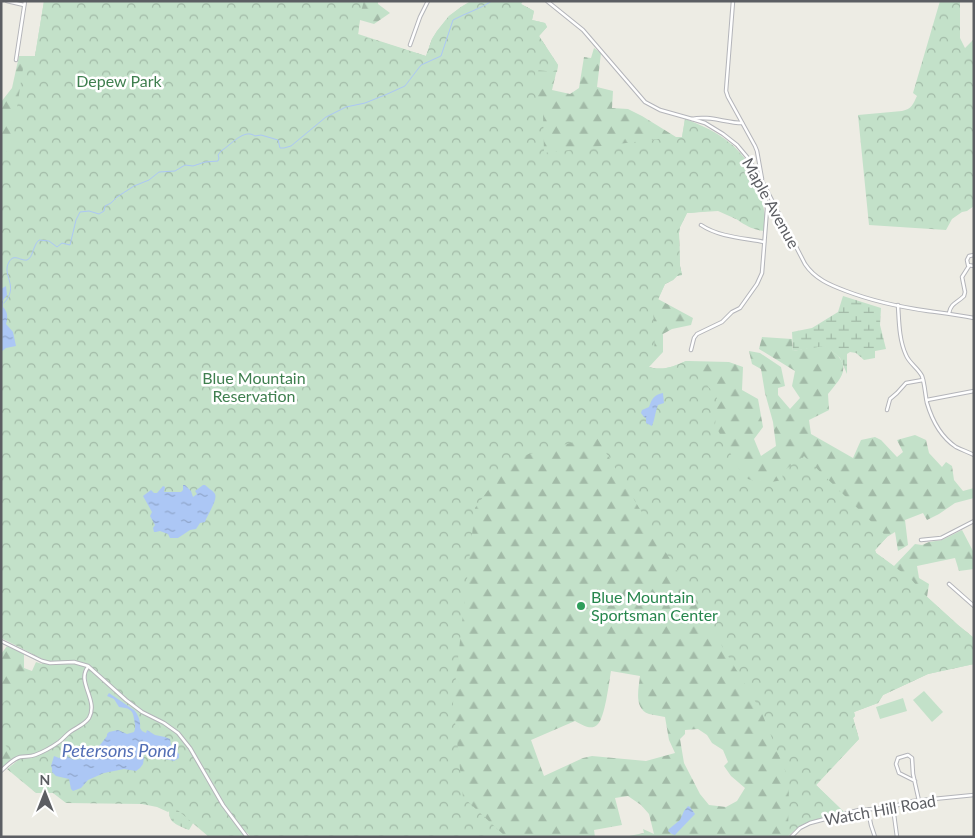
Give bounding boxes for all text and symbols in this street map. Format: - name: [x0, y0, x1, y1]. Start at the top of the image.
- park label: Depew Park: [76, 71, 163, 90]
- street label: Maple Avenue: [739, 154, 804, 251]
- park label: Blue Mountain Reservation: [202, 368, 306, 405]
- place label: Blue Mountain Sportsman Center: [591, 587, 718, 624]
- marker: Blue Mountain Sportsman Center: [575, 600, 587, 612]
- water label: Petersons Pond: [62, 739, 177, 761]
- north arrow: [20, 768, 70, 818]
- text: N: [40, 771, 50, 788]
- street label: Watch Hill Road: [823, 790, 937, 829]

